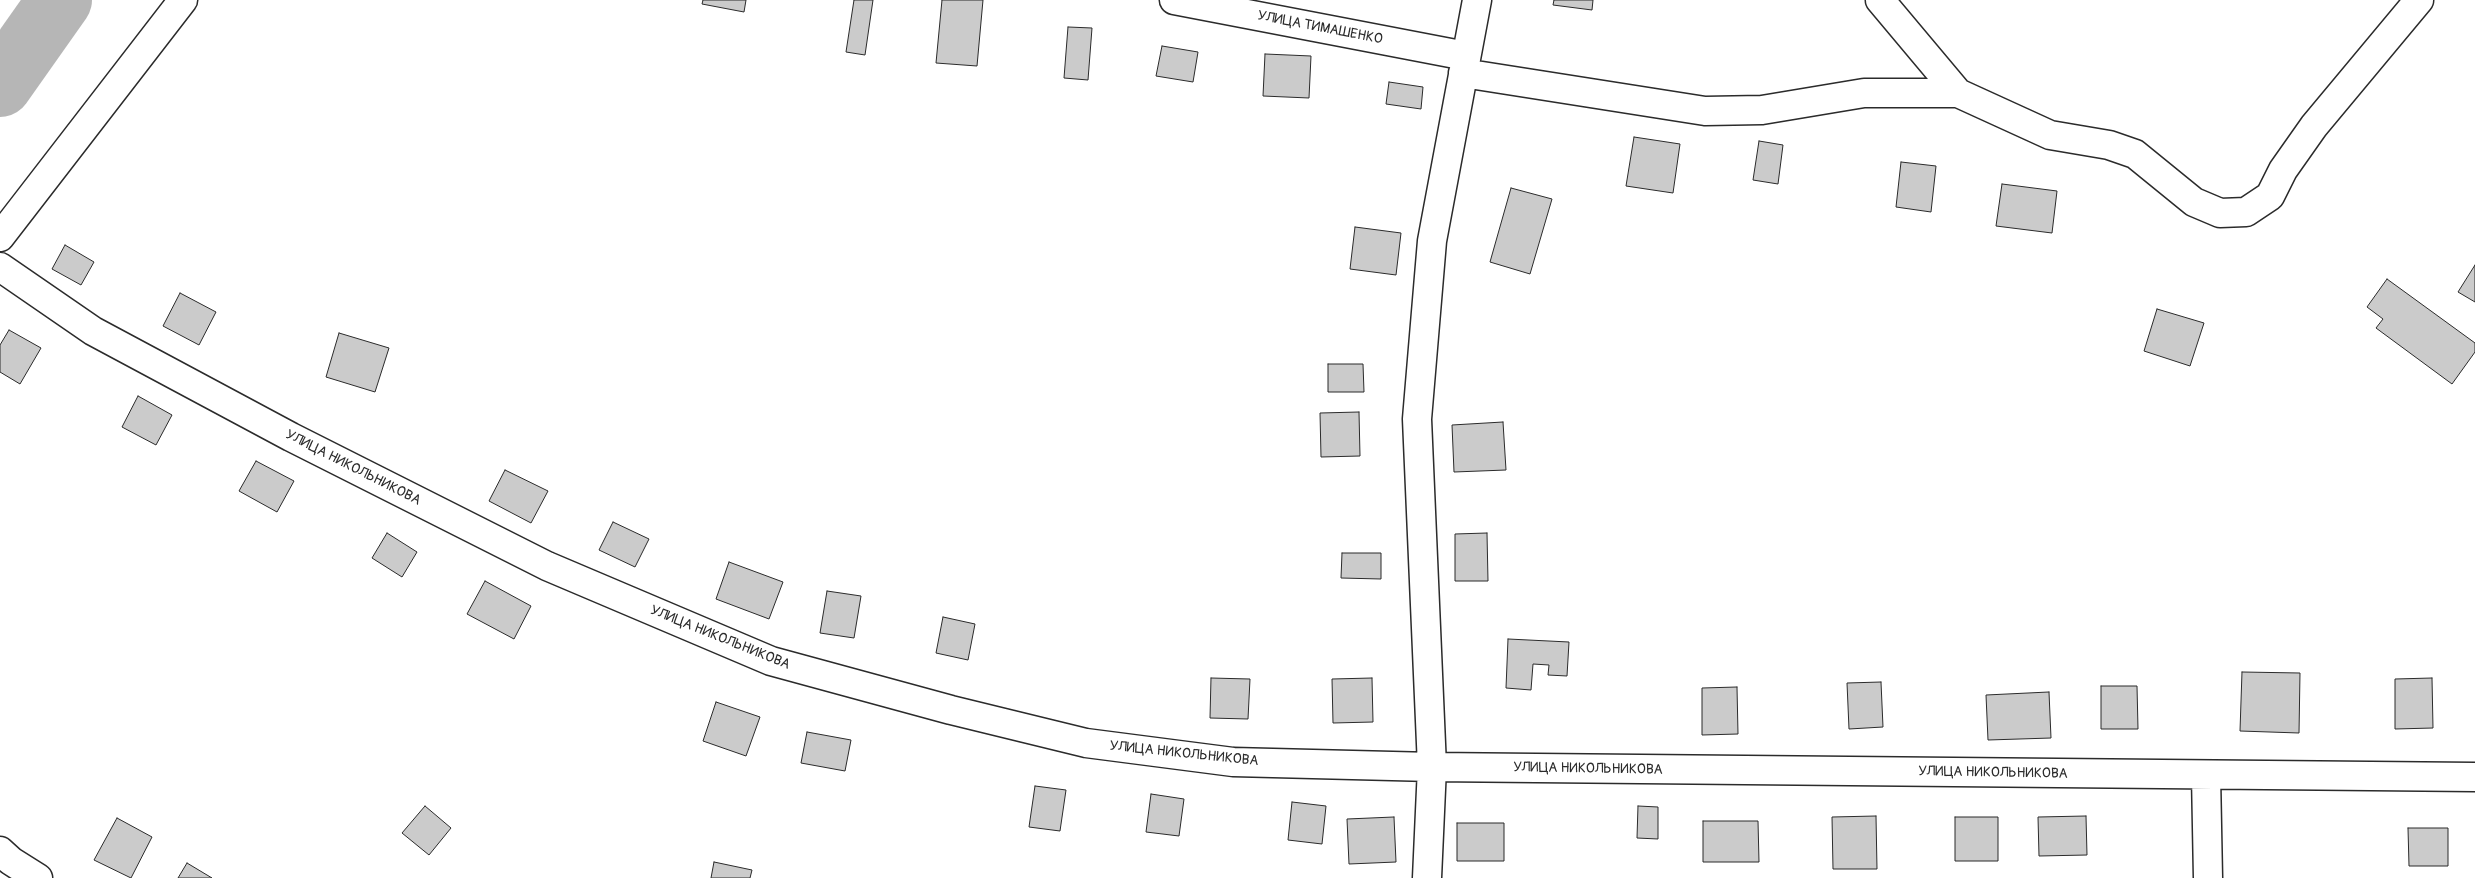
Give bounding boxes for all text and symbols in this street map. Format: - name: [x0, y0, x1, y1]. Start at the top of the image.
- street label: УЛИЦА ТИМАШЕНКО: [1256, 8, 1384, 48]
- street label: УЛИЦА НИКОЛЬНИКОВА: [283, 427, 423, 509]
- street label: УЛИЦА НИКОЛЬНИКОВА: [648, 602, 792, 674]
- street label: УЛИЦА НИКОЛЬНИКОВА: [1109, 738, 1259, 770]
- street label: УЛИЦА НИКОЛЬНИКОВА: [1513, 759, 1663, 779]
- street label: УЛИЦА НИКОЛЬНИКОВА: [1918, 763, 2068, 783]

